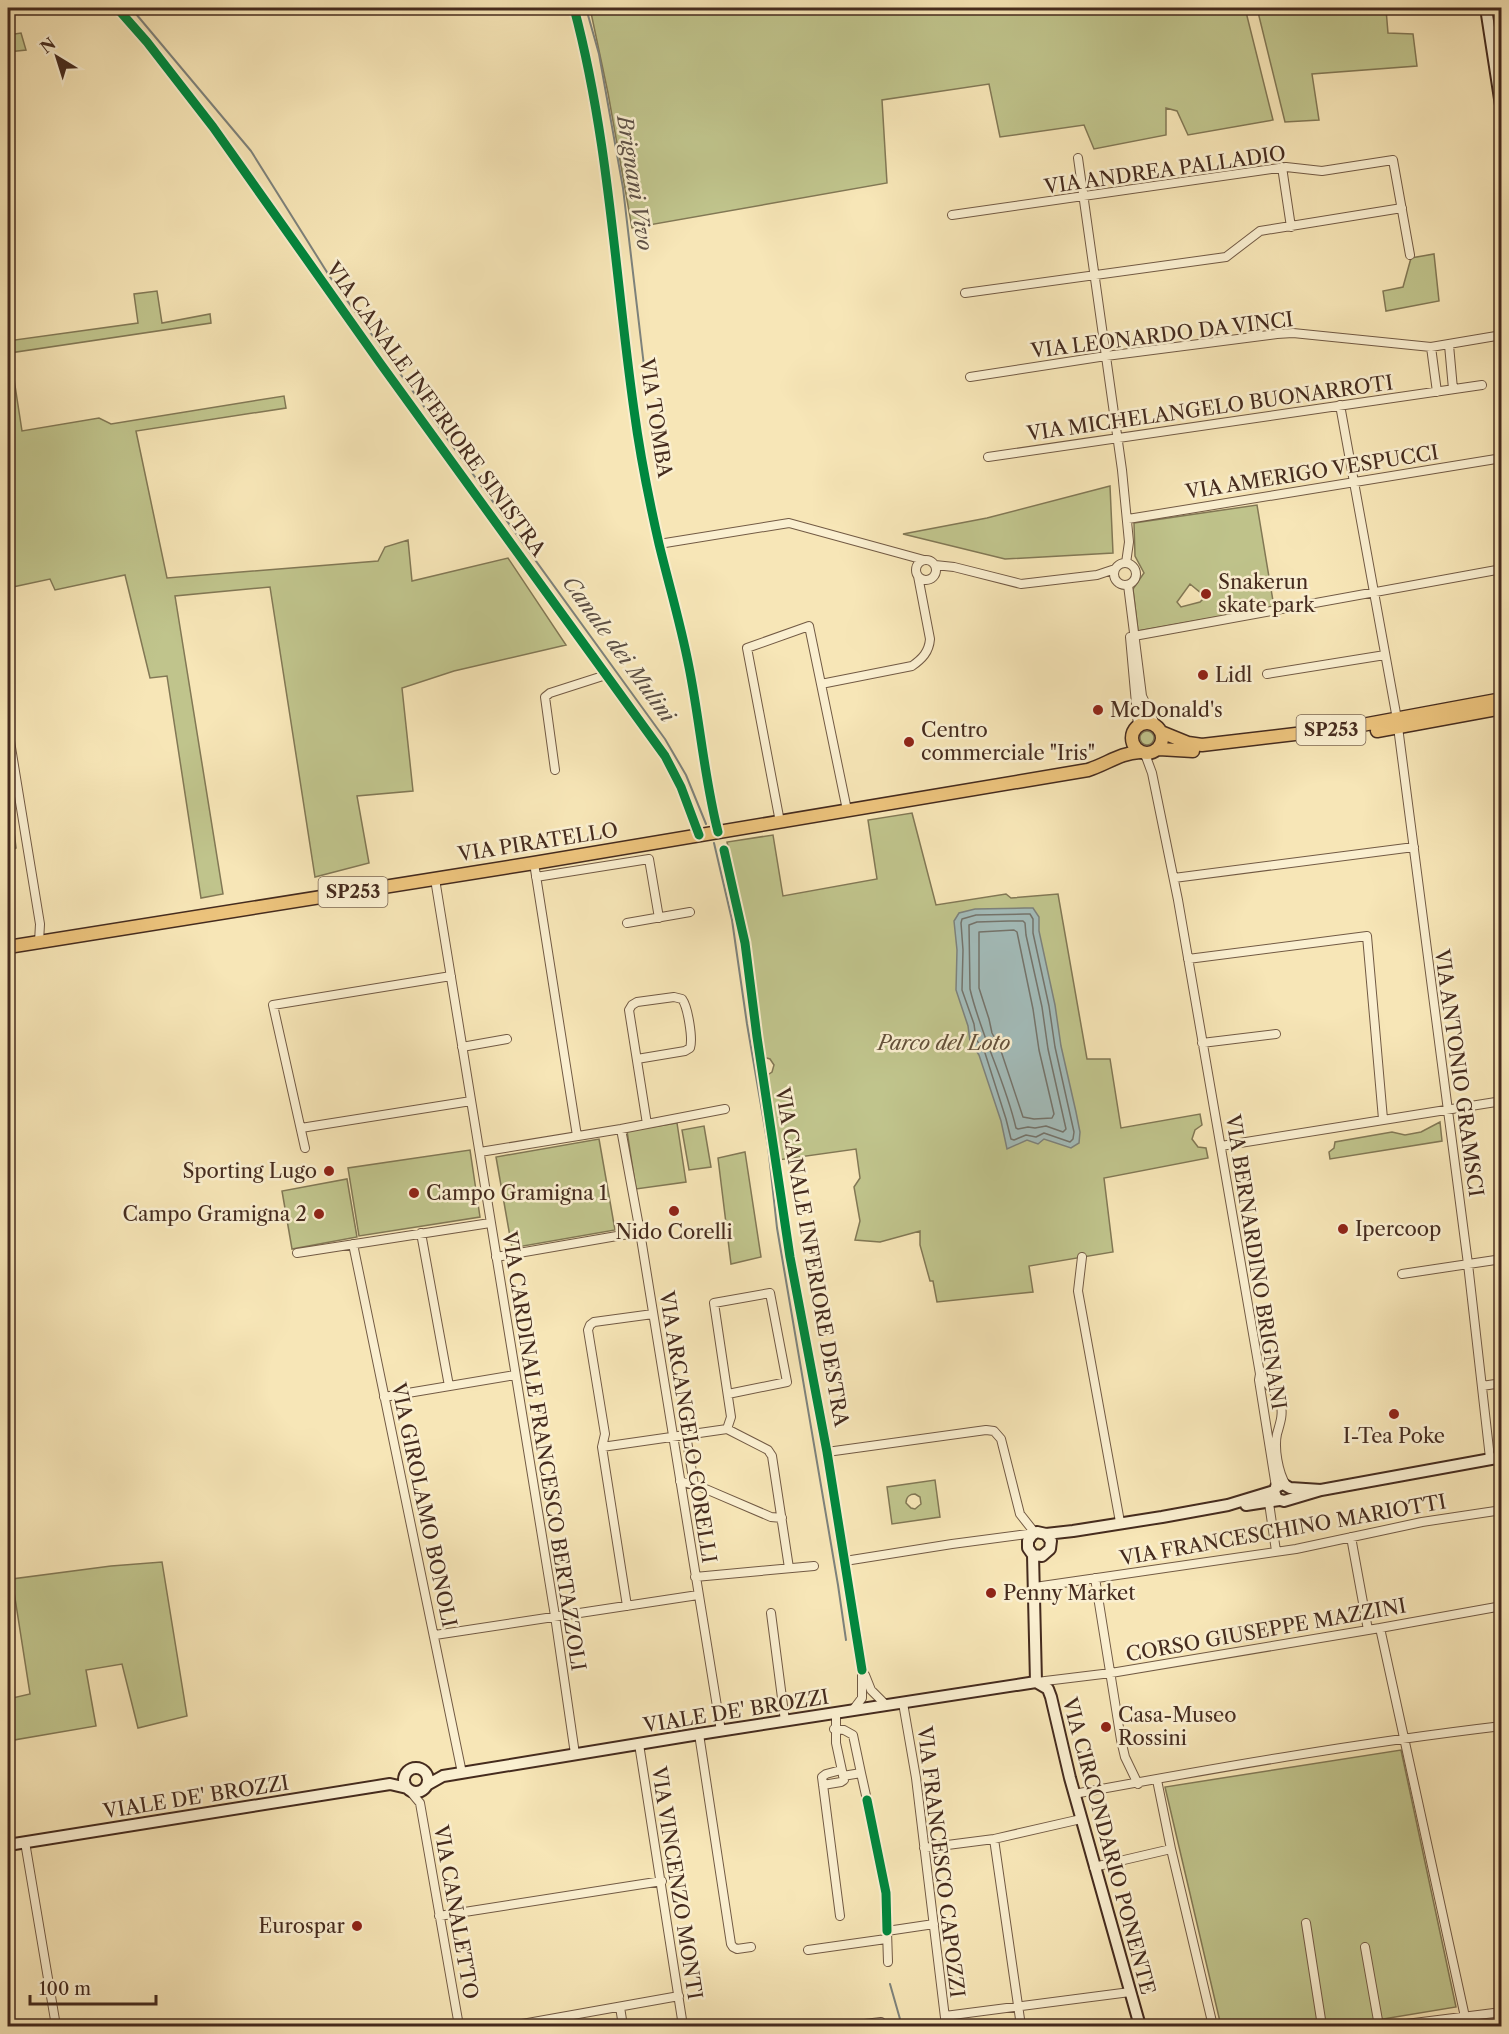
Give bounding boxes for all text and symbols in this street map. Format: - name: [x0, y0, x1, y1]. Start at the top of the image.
- north arrow: [27, 27, 87, 87]
- text: N: [36, 33, 59, 57]
- water label: Brignani Vivo: [612, 112, 658, 253]
- street label: VIA ANDREA PALLADIO: [1042, 141, 1287, 199]
- street label: VIA CANALE INFERIORE SINISTRA: [321, 256, 552, 562]
- street label: VIA LEONARDO DA VINCI: [1028, 307, 1295, 363]
- street label: VIA TOMBA: [635, 355, 677, 481]
- street label: VIA MICHELANGELO BUONARROTI: [1024, 370, 1395, 446]
- street label: VIA AMERIGO VESPUCCI: [1183, 440, 1440, 504]
- place label: Snakerun skate park: [1218, 570, 1316, 617]
- water label: Canale dei Mulini: [558, 571, 681, 728]
- marker: Snakerun skate park: [1199, 587, 1213, 601]
- place label: Lidl: [1215, 663, 1252, 687]
- marker: Lidl: [1196, 668, 1210, 682]
- place label: McDonald's: [1110, 698, 1223, 722]
- marker: McDonald's: [1091, 703, 1105, 717]
- road number: SP253: [1296, 715, 1366, 745]
- place label: Centro commerciale "Iris": [921, 718, 1095, 765]
- marker: Centro commerciale "Iris": [902, 735, 916, 749]
- street label: VIA PIRATELLO: [455, 818, 620, 867]
- road number: SP253: [318, 877, 388, 907]
- street label: VIA ANTONIO GRAMSCI: [1430, 947, 1488, 1198]
- park label: Parco del Loto: [876, 1031, 1010, 1055]
- street label: VIA CANALE INFERIORE DESTRA: [770, 1084, 854, 1430]
- street label: VIA BERNARDINO BRIGNANI: [1221, 1112, 1291, 1411]
- place label: Sporting Lugo: [182, 1159, 317, 1183]
- marker: Sporting Lugo: [322, 1164, 336, 1178]
- place label: Campo Gramigna 1: [426, 1181, 608, 1205]
- marker: Campo Gramigna 1: [407, 1186, 421, 1200]
- place label: Campo Gramigna 2: [123, 1202, 307, 1226]
- marker: Nido Corelli: [667, 1204, 681, 1218]
- marker: Campo Gramigna 2: [312, 1207, 326, 1221]
- place label: Ipercoop: [1355, 1217, 1441, 1241]
- place label: Nido Corelli: [615, 1220, 733, 1244]
- marker: Ipercoop: [1336, 1222, 1350, 1236]
- street label: VIA CARDINALE FRANCESCO BERTAZZOLI: [497, 1228, 591, 1673]
- street label: VIA ARCANGELO CORELLI: [654, 1288, 721, 1565]
- street label: VIA GIROLAMO BONOLI: [386, 1380, 462, 1630]
- marker: I-Tea Poke: [1387, 1407, 1401, 1421]
- place label: I-Tea Poke: [1343, 1424, 1445, 1448]
- street label: VIA FRANCESCHINO MARIOTTI: [1117, 1489, 1448, 1571]
- place label: Penny Market: [1003, 1581, 1135, 1605]
- marker: Penny Market: [984, 1586, 998, 1600]
- street label: CORSO GIUSEPPE MAZZINI: [1124, 1594, 1408, 1666]
- street label: VIALE DE' BROZZI: [640, 1684, 831, 1738]
- street label: VIA CIRCONDARIO PONENTE: [1057, 1694, 1160, 1997]
- place label: Casa-Museo Rossini: [1118, 1703, 1237, 1750]
- marker: Casa-Museo Rossini: [1099, 1720, 1113, 1734]
- street label: VIA FRANCESCO CAPOZZI: [912, 1724, 970, 1999]
- street label: VIA VINCENZO MONTI: [647, 1764, 707, 2001]
- street label: VIALE DE' BROZZI: [100, 1770, 291, 1824]
- street label: VIA CANALETTO: [429, 1822, 483, 2001]
- place label: Eurospar: [258, 1914, 346, 1938]
- marker: Eurospar: [350, 1919, 364, 1933]
- scale bar: [30, 1968, 156, 2006]
- text: 100 m: [39, 1978, 91, 2000]

